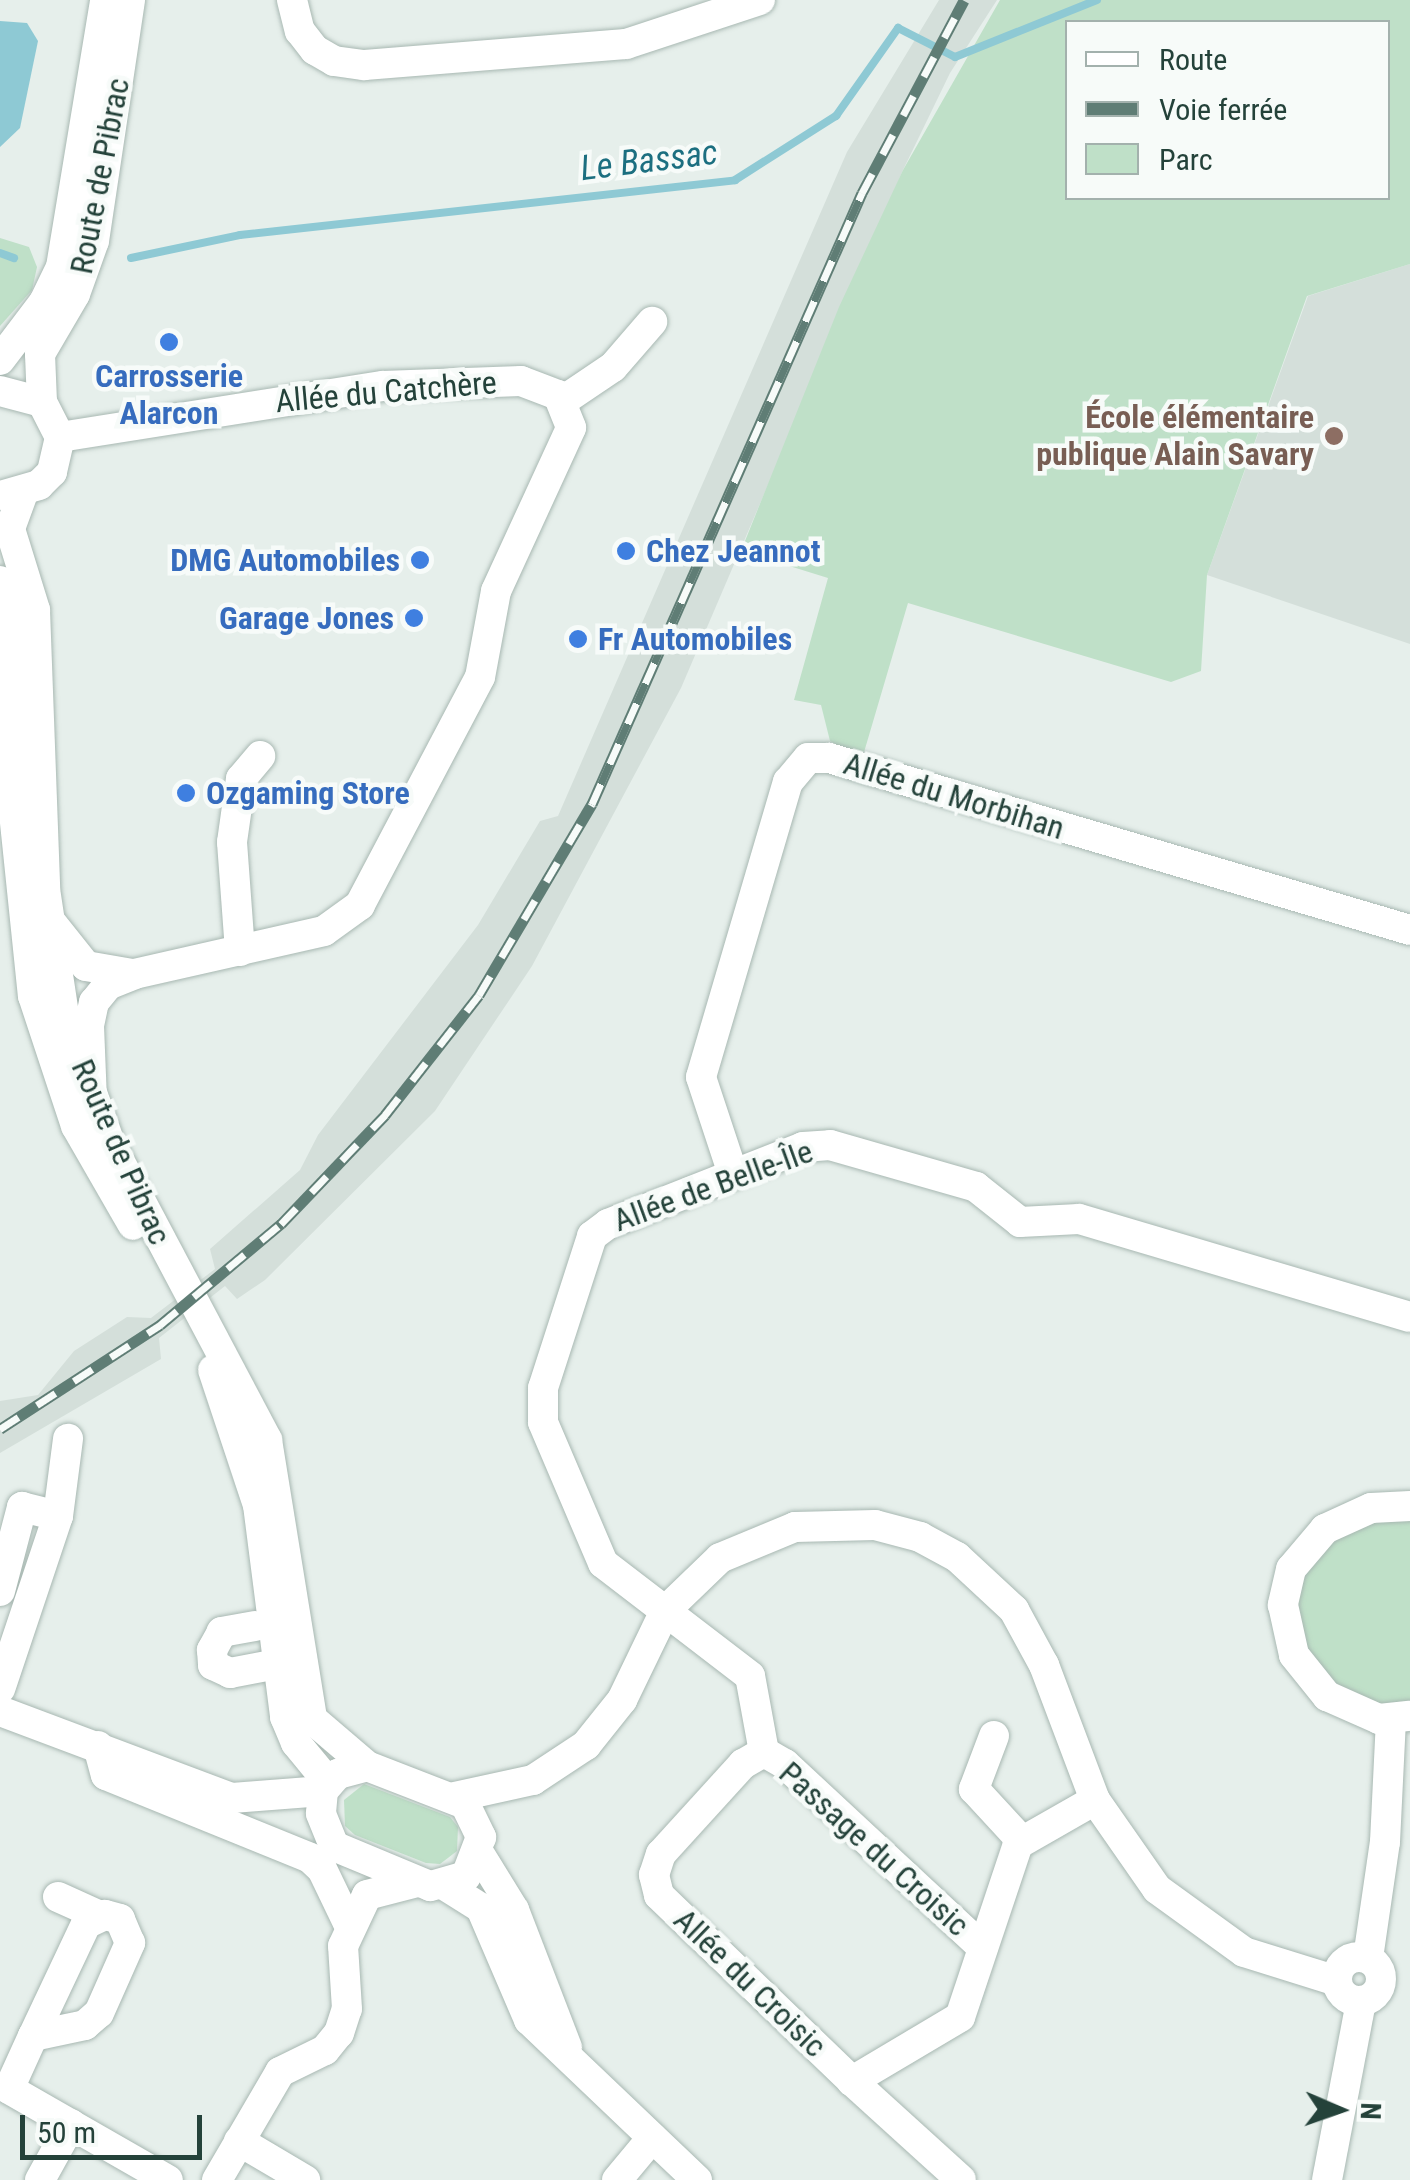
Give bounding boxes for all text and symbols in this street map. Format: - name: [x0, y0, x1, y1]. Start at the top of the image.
- legend: [1065, 20, 1390, 200]
- text: Route: [1159, 42, 1227, 77]
- street label: Route de Pibrac: [62, 75, 138, 277]
- text: Voie ferrée: [1159, 92, 1287, 127]
- water label: Le Bassac: [578, 132, 720, 190]
- text: Parc: [1159, 142, 1213, 177]
- marker: Carrosserie Alarcon: [158, 331, 180, 353]
- place label: Carrosserie Alarcon: [95, 358, 243, 433]
- street label: Allée du Catchère: [274, 363, 498, 421]
- place label: École élémentaire publique Alain Savary: [1036, 399, 1314, 474]
- marker: École élémentaire publique Alain Savary: [1323, 425, 1345, 447]
- place label: Chez Jeannot: [646, 532, 820, 570]
- marker: Chez Jeannot: [615, 540, 637, 562]
- place label: DMG Automobiles: [170, 541, 400, 579]
- marker: DMG Automobiles: [409, 549, 431, 571]
- place label: Garage Jones: [219, 599, 394, 637]
- marker: Garage Jones: [403, 607, 425, 629]
- place label: Fr Automobiles: [598, 620, 792, 658]
- marker: Fr Automobiles: [567, 628, 589, 650]
- street label: Allée du Morbihan: [839, 744, 1069, 848]
- place label: Ozgaming Store: [206, 774, 410, 812]
- marker: Ozgaming Store: [175, 782, 197, 804]
- street label: Route de Pibrac: [63, 1053, 179, 1251]
- street label: Allée de Belle-Île: [608, 1132, 818, 1240]
- street label: Passage du Croisic: [771, 1754, 977, 1944]
- street label: Allée du Croisic: [666, 1901, 834, 2065]
- north arrow: [1290, 2060, 1390, 2160]
- scale bar: [25, 2095, 208, 2157]
- text: N: [1354, 2102, 1387, 2120]
- text: 50 m: [37, 2115, 96, 2150]

